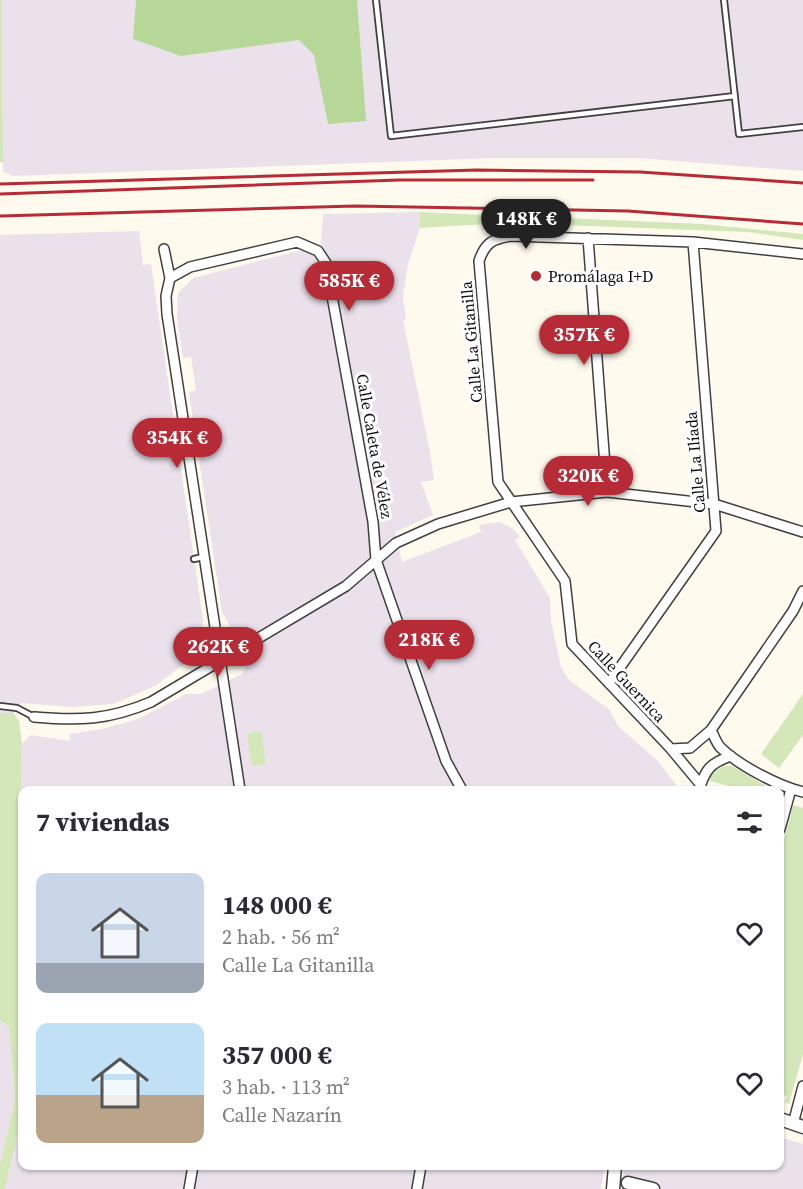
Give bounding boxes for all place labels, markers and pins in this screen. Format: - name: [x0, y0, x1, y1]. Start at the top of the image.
- pin: 148K €: [477, 199, 575, 250]
- pin: 585K €: [300, 261, 398, 312]
- place label: Promálaga I+D: [548, 265, 653, 287]
- marker: Promálaga I+D: [529, 269, 543, 283]
- pin: 357K €: [535, 315, 633, 366]
- pin: 354K €: [128, 418, 226, 469]
- pin: 320K €: [539, 456, 637, 507]
- pin: 218K €: [380, 620, 478, 671]
- pin: 262K €: [169, 627, 267, 678]

